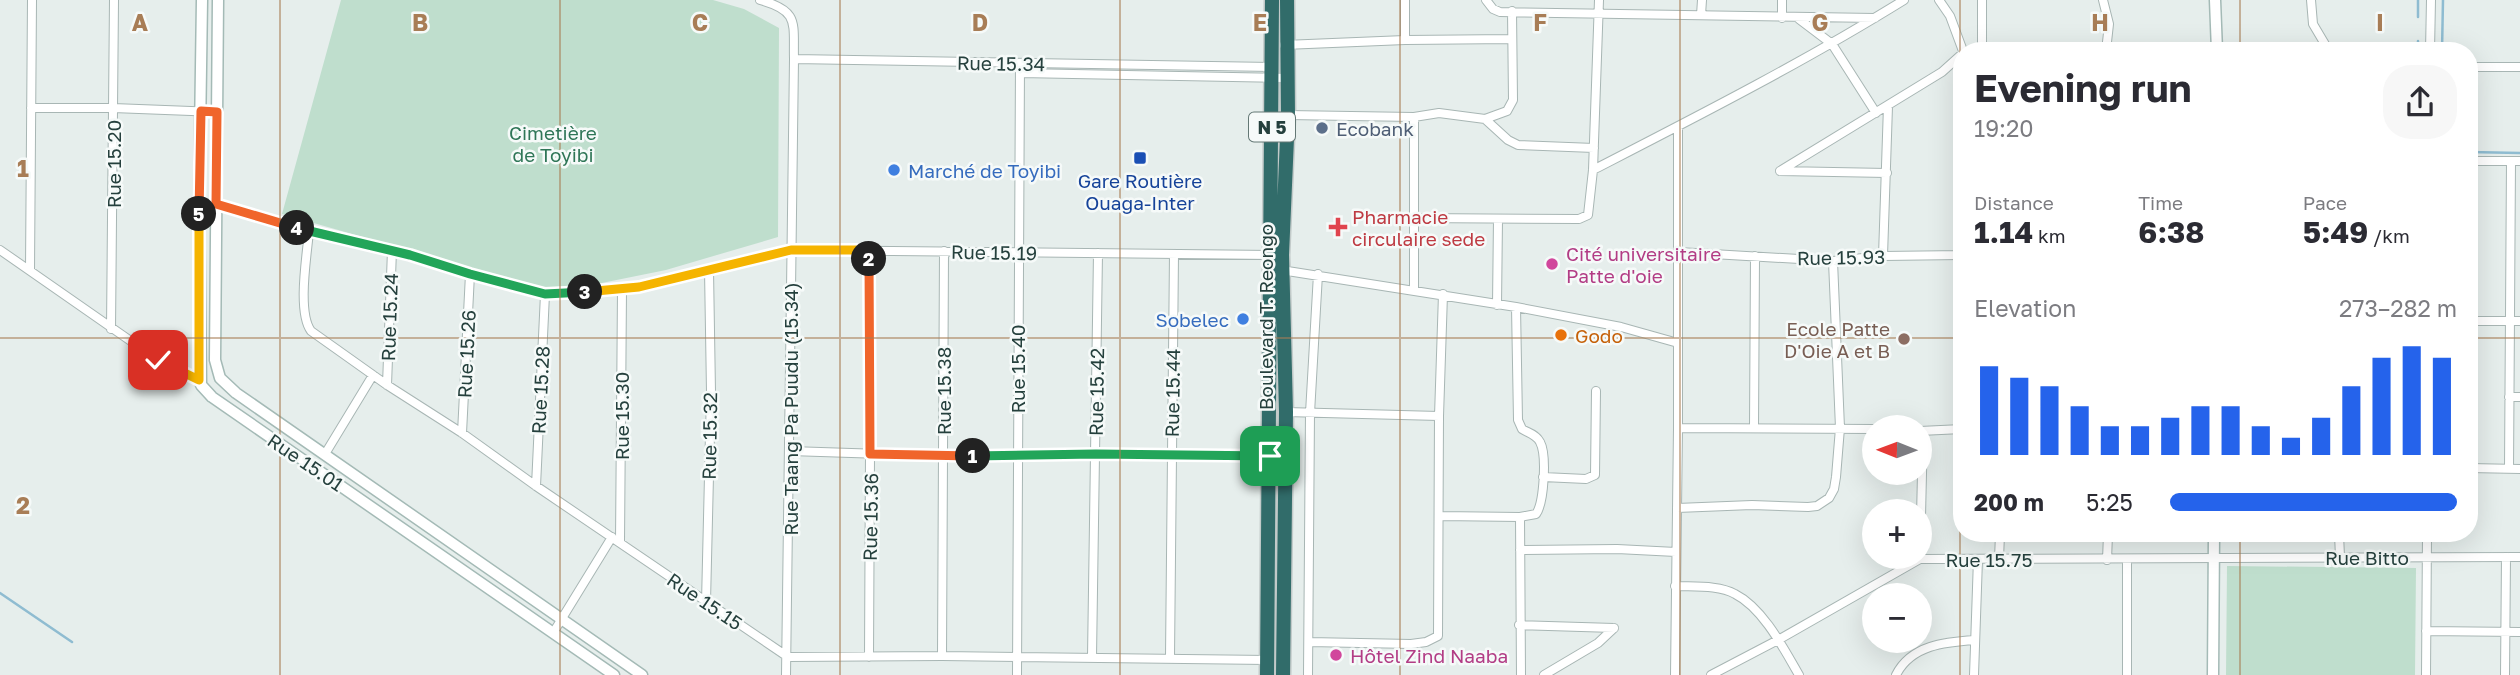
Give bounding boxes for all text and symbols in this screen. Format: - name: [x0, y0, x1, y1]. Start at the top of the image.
- text: A: [132, 8, 149, 36]
- text: B: [412, 8, 428, 36]
- text: C: [692, 8, 708, 36]
- text: D: [972, 8, 988, 36]
- text: E: [1253, 8, 1267, 36]
- text: F: [1533, 8, 1547, 36]
- text: G: [1812, 8, 1828, 36]
- text: H: [2091, 8, 2109, 36]
- text: I: [2376, 8, 2384, 36]
- street label: Rue 15.34: [957, 51, 1045, 75]
- text: Evening run: [1974, 65, 2192, 110]
- button: share: [2383, 65, 2457, 139]
- road number: N 5: [1249, 112, 1295, 142]
- text: 19:20: [1974, 114, 2034, 142]
- place label: Ecobank: [1336, 117, 1414, 140]
- street label: Rue 15.20: [102, 120, 125, 208]
- marker: Ecobank: [1314, 120, 1330, 136]
- park label: Cimetière de Toyibi: [509, 121, 597, 166]
- marker: Gare Routière Ouaga-Inter: [1132, 150, 1148, 166]
- text: 1: [17, 154, 29, 182]
- place label: Marché de Toyibi: [908, 159, 1061, 182]
- marker: Marché de Toyibi: [886, 162, 902, 178]
- place label: Gare Routière Ouaga-Inter: [1078, 169, 1202, 214]
- text: Distance: [1974, 191, 2054, 214]
- text: Time: [2138, 191, 2183, 214]
- text: Pace: [2303, 191, 2347, 214]
- pin: 5: [182, 196, 216, 232]
- text: 5: [193, 202, 204, 225]
- place label: Pharmacie circulaire sede: [1352, 205, 1485, 250]
- pin: 4: [280, 210, 314, 246]
- text: 1.14: [1974, 214, 2033, 250]
- text: 6:38: [2138, 214, 2204, 250]
- text: 5:49: [2303, 214, 2368, 250]
- text: 4: [291, 216, 302, 239]
- marker: Pharmacie circulaire sede: [1330, 219, 1346, 235]
- street label: Boulevard T. Reongo: [1254, 224, 1277, 410]
- text: km: [2033, 224, 2066, 247]
- text: /km: [2368, 224, 2410, 247]
- street label: Rue 15.19: [951, 240, 1037, 264]
- pin: 2: [852, 242, 886, 276]
- place label: Cité universitaire Patte d'oie: [1566, 242, 1721, 287]
- street label: Rue 15.93: [1797, 245, 1885, 269]
- text: 2: [863, 247, 874, 270]
- marker: Cité universitaire Patte d'oie: [1544, 256, 1560, 272]
- street label: Rue 15.24: [376, 272, 402, 362]
- pin: 3: [568, 274, 602, 310]
- text: 3: [579, 280, 590, 303]
- street label: Rue Taang Pa Puudu (15.34): [779, 282, 802, 536]
- text: Elevation: [1974, 294, 2076, 322]
- text: 273–282 m: [2339, 294, 2457, 322]
- place label: Sobelec: [1155, 308, 1229, 331]
- street label: Rue 15.26: [452, 309, 480, 399]
- marker: Sobelec: [1235, 311, 1251, 327]
- place label: Ecole Patte D'Oie A et B: [1784, 317, 1890, 362]
- street label: Rue 15.40: [1006, 324, 1029, 414]
- place label: Godo: [1575, 324, 1623, 347]
- marker: Godo: [1553, 327, 1569, 343]
- pin: [128, 330, 188, 390]
- marker: Ecole Patte D'Oie A et B: [1896, 331, 1912, 347]
- icon: check: [139, 341, 177, 379]
- street label: Rue 15.28: [526, 345, 554, 435]
- street label: Rue 15.38: [932, 347, 955, 435]
- street label: Rue 15.42: [1084, 348, 1108, 436]
- street label: Rue 15.44: [1160, 348, 1184, 438]
- street label: Rue 15.30: [610, 372, 633, 460]
- street label: Rue 15.32: [697, 392, 721, 480]
- north arrow: [1862, 415, 1932, 485]
- map controls: [1862, 415, 1932, 653]
- pin: [1240, 426, 1300, 486]
- street label: Rue 15.01: [264, 428, 348, 496]
- icon: arrive: [1251, 437, 1289, 475]
- pin: 1: [956, 438, 990, 474]
- text: 1: [968, 444, 977, 467]
- street label: Rue 15.36: [858, 473, 882, 561]
- text: 200 m: [1974, 488, 2044, 516]
- text: 5:25: [2086, 488, 2133, 516]
- text: 2: [16, 491, 30, 519]
- button: +: [1862, 499, 1932, 569]
- street label: Rue Bitto: [2325, 546, 2409, 569]
- street label: Rue 15.75: [1946, 548, 2032, 571]
- street label: Rue 15.15: [663, 567, 747, 635]
- button: −: [1862, 583, 1932, 653]
- place label: Hôtel Zind Naaba: [1350, 644, 1508, 667]
- marker: Hôtel Zind Naaba: [1328, 647, 1344, 663]

